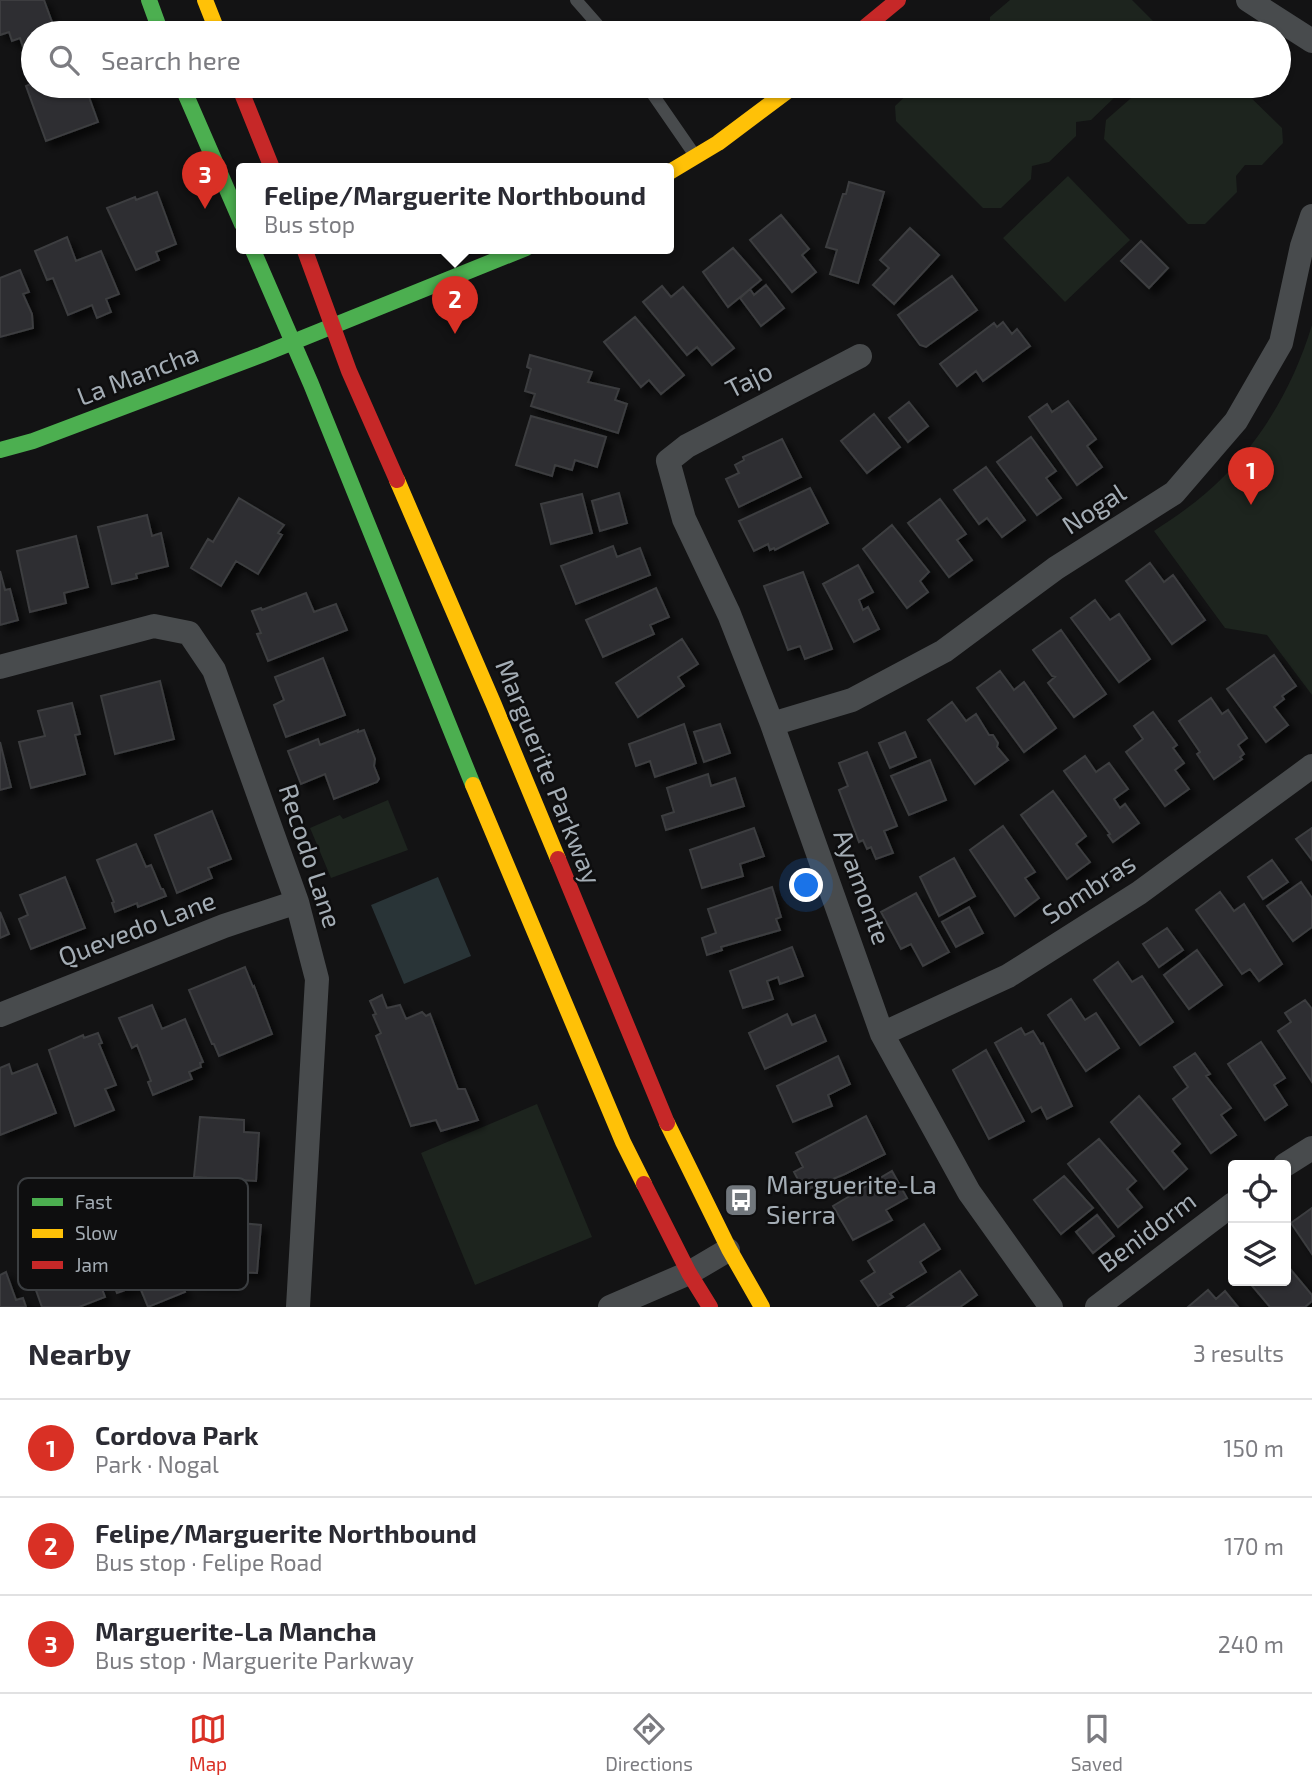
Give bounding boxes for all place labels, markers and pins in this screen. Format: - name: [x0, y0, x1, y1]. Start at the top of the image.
- pin: 3: [182, 151, 228, 209]
- pin: 2: [432, 276, 478, 334]
- pin: 1: [1228, 447, 1274, 505]
- place label: Marguerite-La Sierra: [766, 1168, 937, 1229]
- bus stop icon: Marguerite-La Sierra: [722, 1181, 760, 1219]

